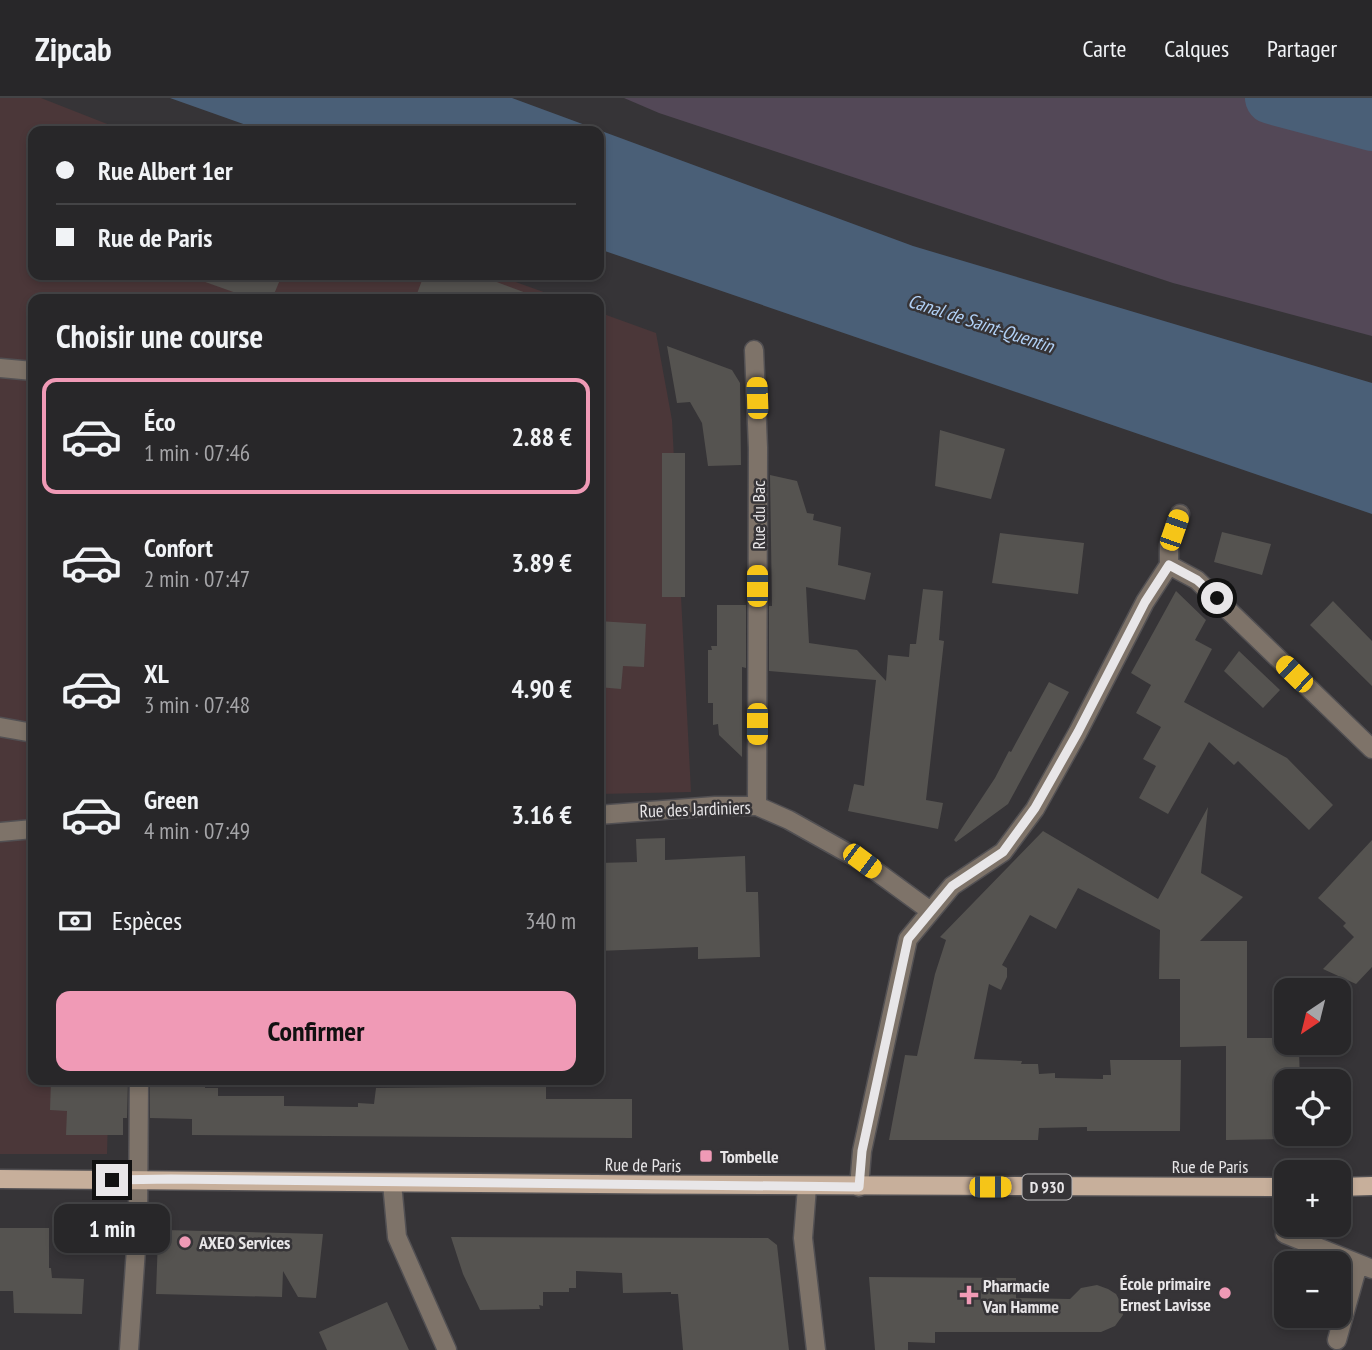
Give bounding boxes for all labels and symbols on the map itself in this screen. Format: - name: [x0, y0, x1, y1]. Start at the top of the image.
- water label: Canal de Saint-Quentin: [905, 288, 1058, 358]
- car: [746, 377, 769, 419]
- street label: Rue du Bac: [747, 480, 770, 550]
- car: [1158, 507, 1191, 553]
- car: [747, 565, 768, 607]
- route start: [1201, 582, 1233, 614]
- car: [1272, 652, 1317, 696]
- car: [747, 703, 768, 745]
- street label: Rue des Jardiniers: [639, 796, 751, 822]
- car: [839, 840, 886, 882]
- north arrow: [1274, 978, 1351, 1055]
- place label: Tombelle: [720, 1145, 779, 1168]
- marker: Tombelle: [698, 1148, 714, 1164]
- street label: Rue de Paris: [605, 1153, 681, 1177]
- street label: Rue de Paris: [1172, 1155, 1248, 1178]
- route end: [96, 1164, 128, 1196]
- road number: D 930: [1023, 1175, 1072, 1200]
- car: [970, 1177, 1012, 1198]
- callout: 1 min: [54, 1204, 170, 1254]
- place label: AXEO Services: [198, 1231, 290, 1254]
- marker: AXEO Services: [177, 1234, 193, 1250]
- place label: École primaire Ernest Lavisse: [1120, 1272, 1211, 1316]
- place label: Pharmacie Van Hamme: [982, 1274, 1059, 1318]
- marker: École primaire Ernest Lavisse: [1217, 1285, 1233, 1301]
- marker: Pharmacie Van Hamme: [961, 1287, 977, 1303]

